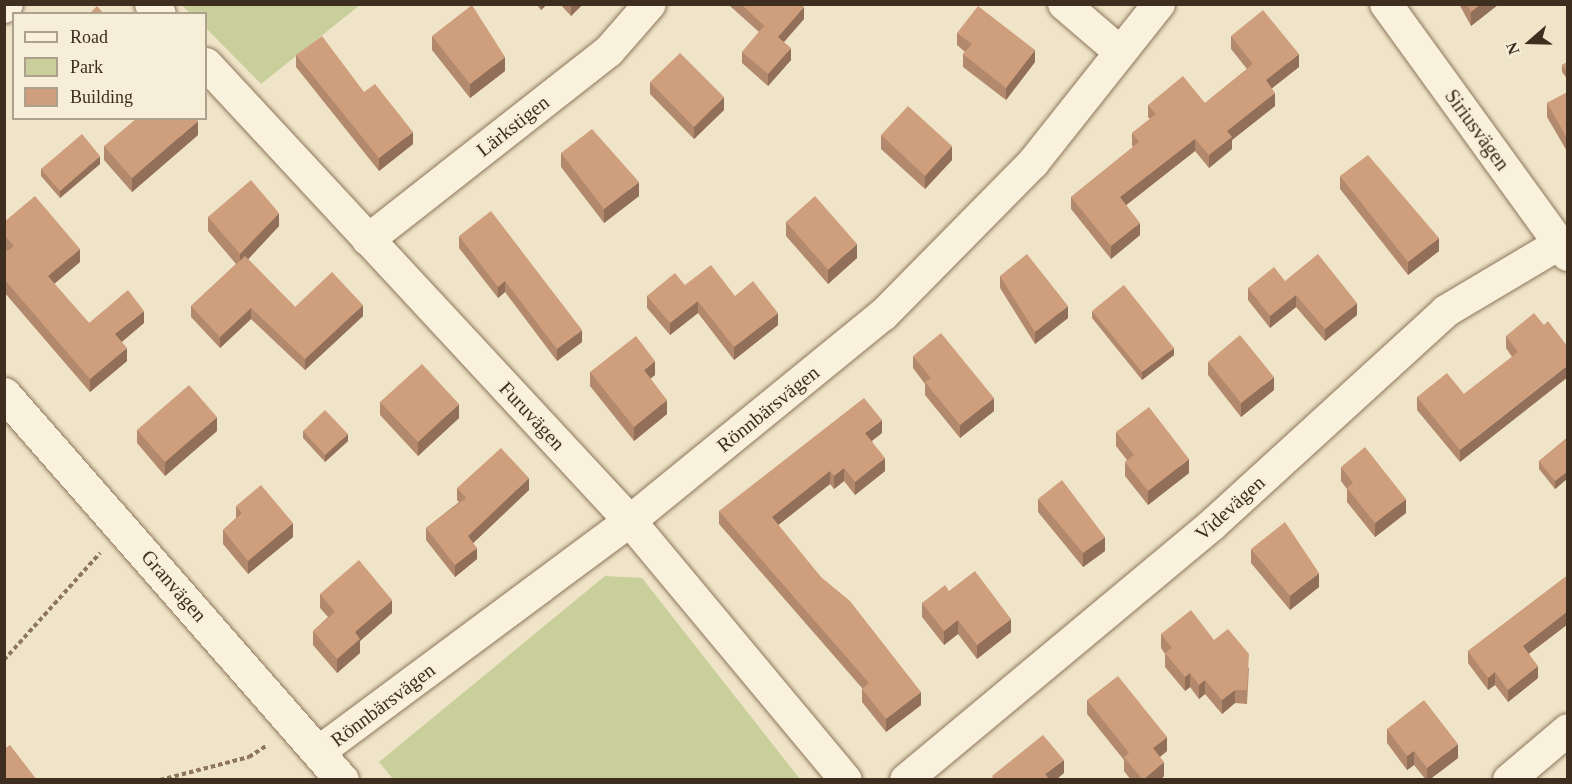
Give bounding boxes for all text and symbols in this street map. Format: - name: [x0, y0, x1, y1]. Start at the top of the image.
- legend: [12, 12, 207, 120]
- north arrow: [1500, 12, 1560, 72]
- text: Road: [70, 27, 108, 47]
- text: N: [1503, 40, 1523, 57]
- text: Park: [70, 57, 103, 77]
- street label: Siriusvägen: [1440, 85, 1514, 175]
- text: Building: [70, 87, 133, 107]
- street label: Lärkstigen: [472, 90, 554, 162]
- street label: Rönnbärsvägen: [712, 361, 824, 457]
- street label: Furuvägen: [494, 377, 570, 455]
- street label: Videvägen: [1190, 471, 1270, 545]
- street label: Granvägen: [136, 545, 212, 627]
- street label: Rönnbärsvägen: [326, 658, 440, 752]

